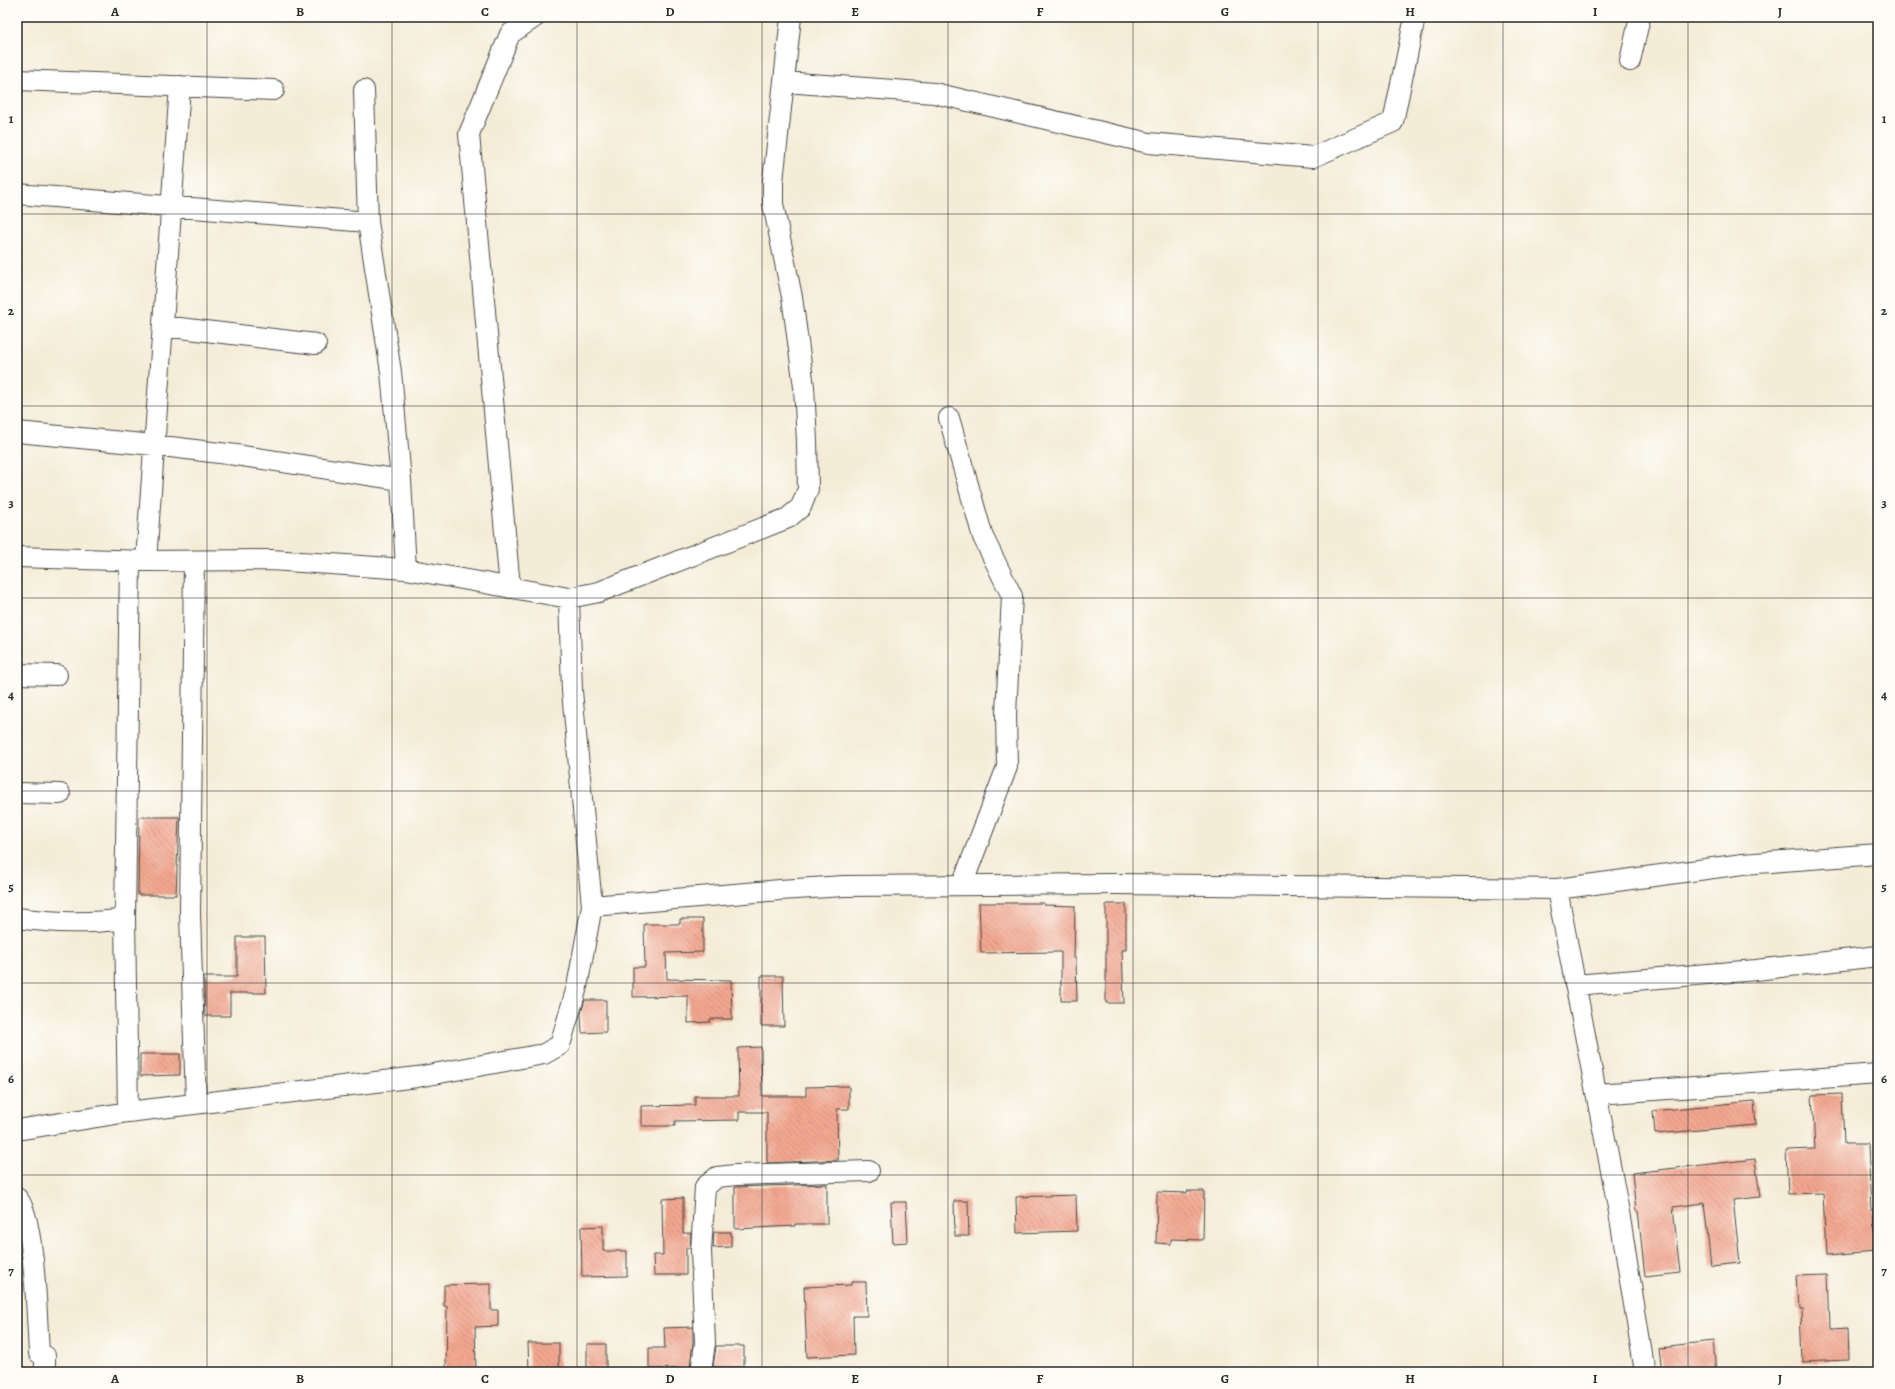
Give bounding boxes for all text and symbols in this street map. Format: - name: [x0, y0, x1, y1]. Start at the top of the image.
- text: A: [110, 3, 120, 20]
- text: B: [296, 3, 304, 20]
- text: C: [481, 3, 489, 20]
- text: D: [665, 3, 675, 20]
- text: E: [851, 3, 859, 20]
- text: F: [1037, 3, 1044, 20]
- text: G: [1221, 3, 1229, 20]
- text: H: [1405, 3, 1415, 20]
- text: I: [1593, 3, 1598, 20]
- text: J: [1778, 3, 1782, 20]
- text: 1: [9, 110, 14, 127]
- text: 1: [1882, 110, 1887, 127]
- text: 2: [8, 302, 15, 319]
- text: 2: [1881, 302, 1888, 319]
- text: 3: [8, 494, 14, 511]
- text: 3: [1881, 494, 1887, 511]
- text: 4: [8, 686, 14, 703]
- text: 4: [1881, 686, 1887, 703]
- text: 5: [8, 878, 14, 895]
- text: 5: [1881, 878, 1887, 895]
- text: 6: [8, 1070, 14, 1087]
- text: 6: [1881, 1070, 1887, 1087]
- text: 7: [8, 1262, 14, 1279]
- text: 7: [1881, 1262, 1887, 1279]
- text: A: [110, 1370, 120, 1387]
- text: B: [296, 1370, 304, 1387]
- text: C: [481, 1370, 489, 1387]
- text: D: [665, 1370, 675, 1387]
- text: E: [851, 1370, 859, 1387]
- text: F: [1037, 1370, 1044, 1387]
- text: G: [1221, 1370, 1229, 1387]
- text: H: [1405, 1370, 1415, 1387]
- text: I: [1593, 1370, 1598, 1387]
- text: J: [1778, 1370, 1782, 1387]

